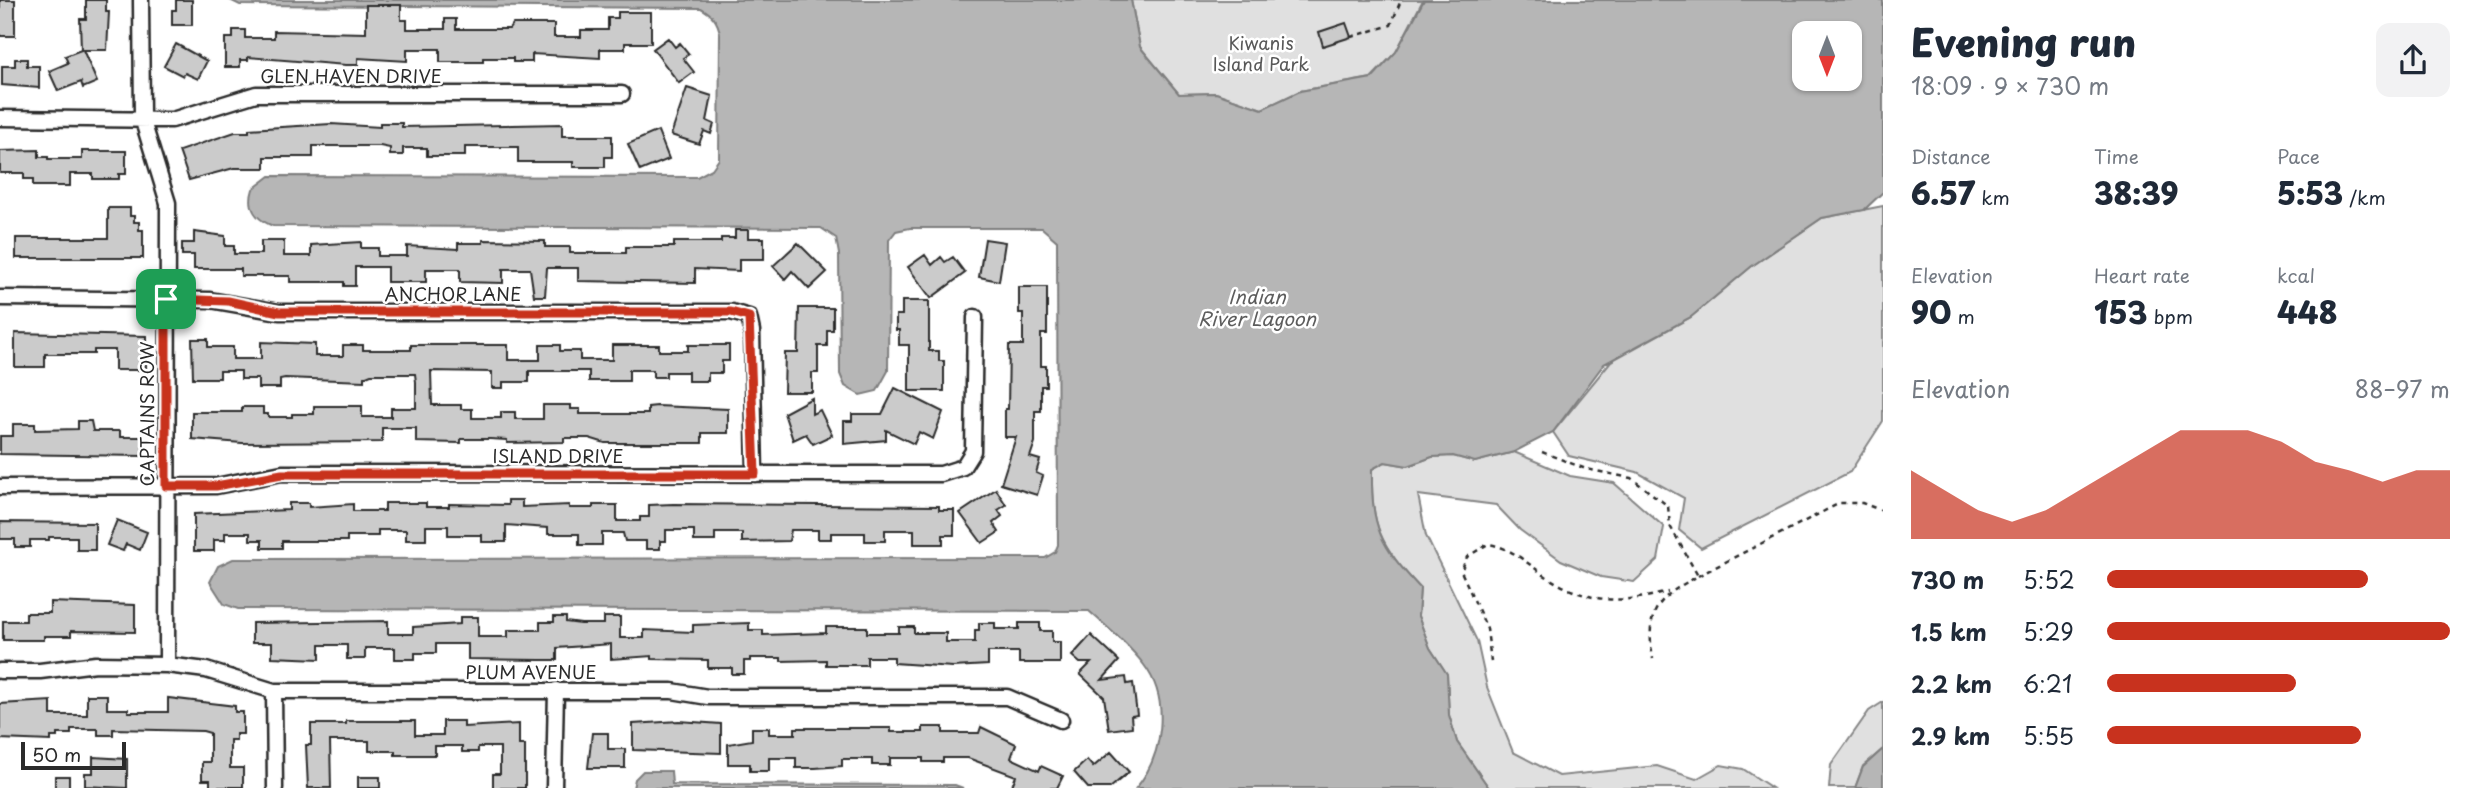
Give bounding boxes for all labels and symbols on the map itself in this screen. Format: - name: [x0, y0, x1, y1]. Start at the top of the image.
- north arrow: [1792, 21, 1862, 91]
- park label: Kiwanis Island Park: [1213, 29, 1309, 77]
- street label: GLEN HAVEN DRIVE: [260, 62, 442, 89]
- pin: [136, 269, 196, 329]
- street label: ANCHOR LANE: [384, 280, 522, 307]
- water label: Indian River Lagoon: [1198, 282, 1318, 332]
- street label: CAPTAINS ROW: [133, 341, 160, 487]
- street label: ISLAND DRIVE: [492, 442, 624, 469]
- street label: PLUM AVENUE: [465, 658, 597, 685]
- scale bar: [21, 739, 126, 771]

